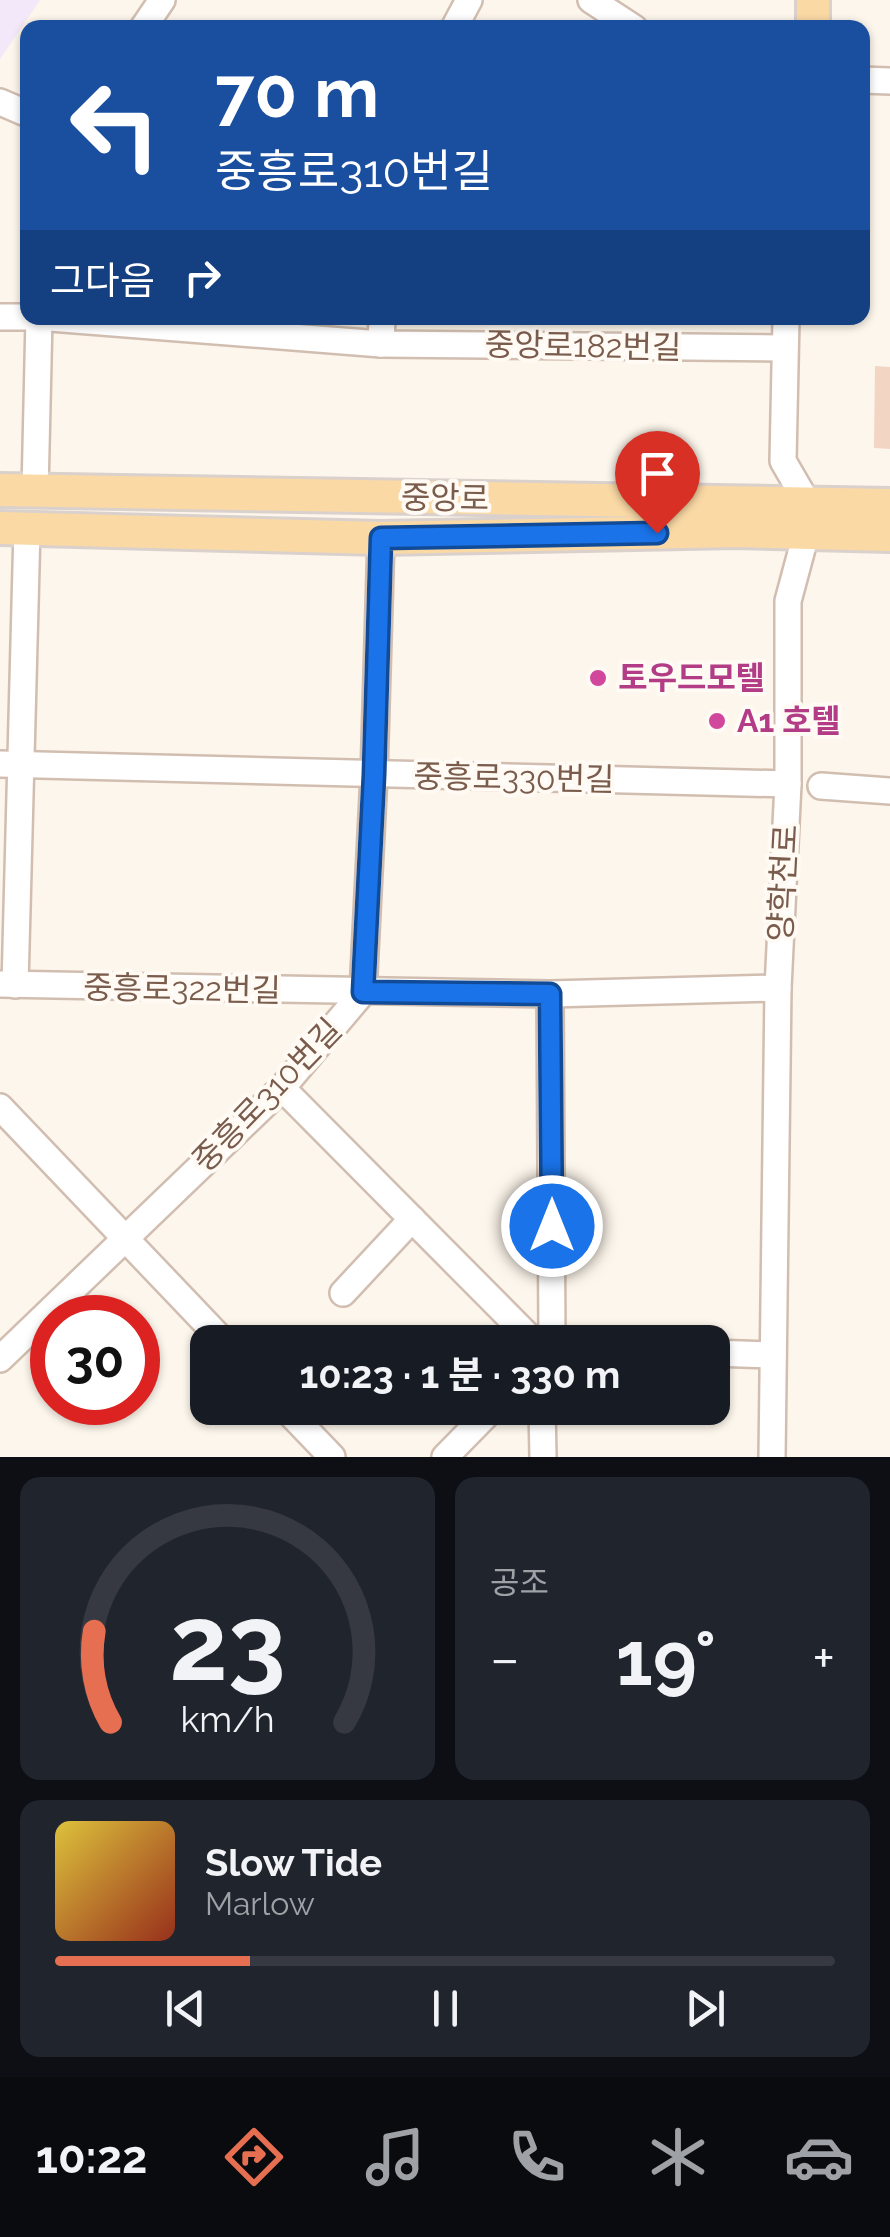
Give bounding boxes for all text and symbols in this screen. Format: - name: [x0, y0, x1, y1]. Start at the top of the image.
- text: 70 m: [215, 51, 379, 133]
- icon: left: [50, 60, 180, 190]
- text: 중흥로310번길: [215, 145, 493, 198]
- icon: right: [175, 250, 230, 305]
- text: 그다음: [50, 258, 155, 303]
- street label: 중앙로182번길: [484, 325, 682, 366]
- pin: [615, 431, 700, 534]
- icon: arrive: [630, 446, 685, 501]
- street label: 중앙로: [401, 478, 489, 517]
- place label: 토우드모텔: [618, 659, 765, 696]
- marker: 토우드모텔: [587, 667, 609, 689]
- place label: A1 호텔: [737, 702, 841, 739]
- marker: A1 호텔: [706, 710, 728, 732]
- street label: 중흥로330번길: [413, 757, 615, 798]
- street label: 양학천로: [761, 823, 804, 943]
- street label: 중흥로322번길: [83, 968, 281, 1009]
- street label: 중흥로310번길: [185, 1011, 349, 1179]
- position arrow: [500, 1174, 604, 1278]
- speed limit sign: 30: [30, 1295, 160, 1425]
- text: 10:23 · 1 분 · 330 m: [300, 1352, 620, 1397]
- text: 공조: [490, 1564, 549, 1601]
- text: 23: [169, 1582, 286, 1704]
- text: 19°: [616, 1614, 716, 1703]
- text: −: [490, 1626, 520, 1691]
- text: +: [812, 1626, 835, 1691]
- text: km/h: [180, 1698, 275, 1740]
- text: Slow Tide: [205, 1840, 382, 1885]
- text: Marlow: [205, 1885, 315, 1922]
- icon: previous: [158, 1981, 213, 2036]
- icon: pause: [418, 1981, 473, 2036]
- icon: next: [678, 1981, 733, 2036]
- icon: directions: [219, 2122, 289, 2192]
- icon: music: [360, 2122, 430, 2192]
- icon: phone: [502, 2122, 572, 2192]
- icon: climate: [643, 2122, 713, 2192]
- icon: car: [784, 2122, 854, 2192]
- text: 10:22: [36, 2131, 147, 2184]

